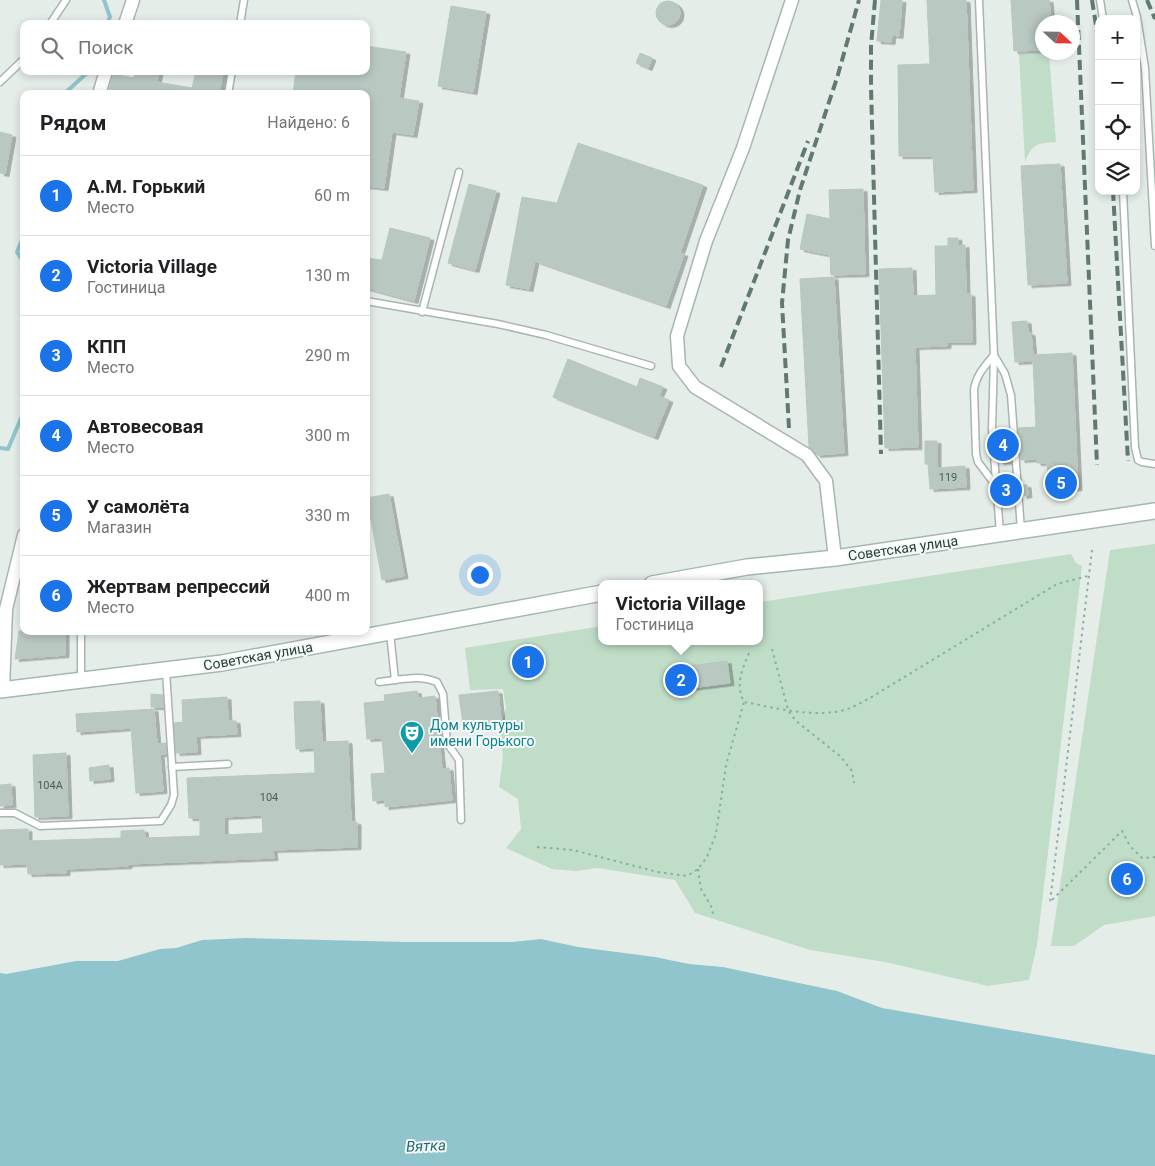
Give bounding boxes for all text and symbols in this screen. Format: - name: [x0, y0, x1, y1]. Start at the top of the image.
- north arrow: [1035, 15, 1080, 60]
- map controls: [1095, 15, 1140, 195]
- button: +: [1095, 15, 1140, 60]
- search box: [20, 20, 370, 75]
- icon: search: [38, 34, 66, 62]
- text: Поиск: [78, 36, 134, 59]
- button: −: [1095, 60, 1140, 105]
- button: locate: [1095, 105, 1140, 150]
- text: Рядом: [40, 111, 106, 135]
- text: Найдено: 6: [267, 113, 350, 132]
- button: layers: [1095, 150, 1140, 195]
- text: А.М. Горький: [87, 175, 205, 198]
- text: 1: [51, 186, 61, 205]
- text: 60 m: [314, 186, 350, 205]
- text: Место: [87, 198, 134, 217]
- text: Victoria Village: [87, 255, 217, 278]
- text: 2: [51, 266, 61, 285]
- text: 130 m: [305, 266, 350, 285]
- text: Гостиница: [87, 278, 166, 297]
- text: КПП: [87, 335, 126, 358]
- text: 3: [51, 346, 61, 365]
- text: 290 m: [305, 346, 350, 365]
- text: Место: [87, 358, 134, 377]
- text: Автовесовая: [87, 415, 204, 438]
- text: 4: [51, 426, 61, 445]
- text: 300 m: [305, 426, 350, 445]
- pin: 4: [987, 426, 1019, 464]
- text: Место: [87, 438, 134, 457]
- pin: 5: [1045, 464, 1077, 502]
- house number: 119: [939, 471, 957, 484]
- pin: 3: [990, 471, 1022, 509]
- text: У самолёта: [87, 495, 189, 518]
- text: 5: [51, 506, 61, 525]
- text: 330 m: [305, 506, 350, 525]
- text: Магазин: [87, 518, 152, 537]
- street label: Советская улица: [847, 532, 959, 564]
- your location: [467, 562, 493, 588]
- text: Жертвам репрессий: [87, 575, 270, 598]
- popup: [598, 580, 763, 645]
- text: 6: [51, 586, 61, 605]
- text: 400 m: [305, 586, 350, 605]
- text: Victoria Village: [616, 592, 745, 615]
- text: Место: [87, 598, 134, 617]
- text: Гостиница: [616, 615, 694, 634]
- street label: Советская улица: [202, 639, 314, 673]
- pin: 1: [512, 643, 544, 681]
- pin: 2: [665, 661, 697, 699]
- place label: Дом культуры имени Горького: [430, 717, 535, 749]
- theatre icon: Дом культуры имени Горького: [399, 720, 425, 754]
- house number: 104А: [37, 779, 64, 792]
- house number: 104: [260, 791, 278, 804]
- pin: 6: [1111, 860, 1143, 898]
- water label: Вятка: [406, 1136, 446, 1156]

